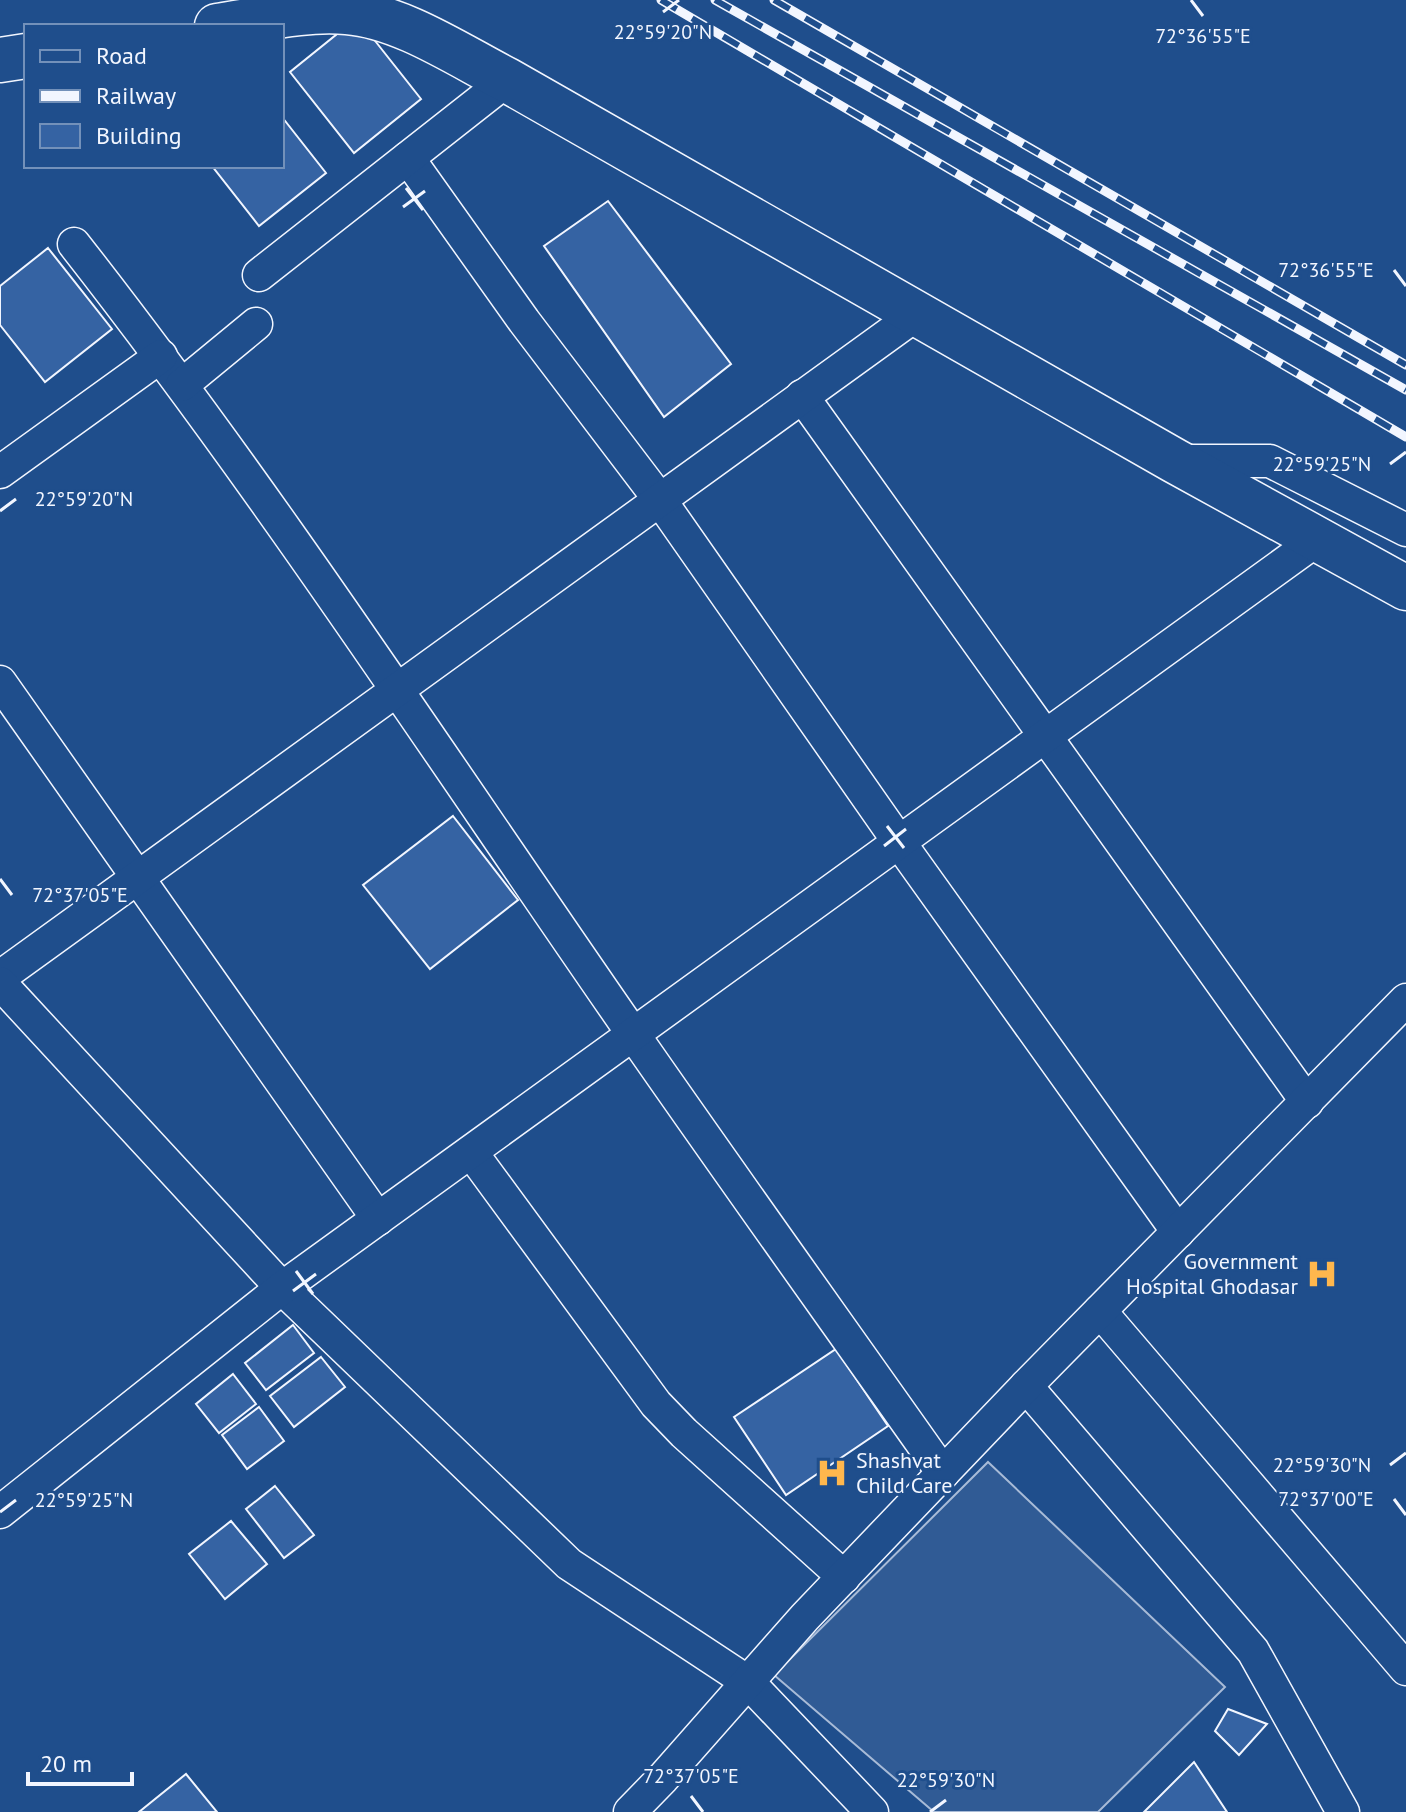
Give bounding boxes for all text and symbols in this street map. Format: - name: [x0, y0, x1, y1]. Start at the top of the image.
- text: 22°59'20"N: [614, 19, 712, 45]
- text: 72°36'55"E: [1155, 23, 1251, 49]
- legend: [24, 24, 284, 168]
- text: Road: [96, 40, 147, 71]
- text: Railway: [96, 80, 176, 111]
- text: Building: [96, 120, 182, 151]
- text: 72°36'55"E: [1278, 257, 1374, 283]
- text: 22°59'25"N: [1273, 451, 1371, 477]
- text: 22°59'20"N: [35, 486, 133, 512]
- text: 72°37'05"E: [32, 882, 128, 908]
- place label: Government Hospital Ghodasar: [1126, 1247, 1299, 1300]
- hospital icon: Government Hospital Ghodasar: [1305, 1257, 1339, 1291]
- place label: Shashvat Child Care: [856, 1446, 952, 1499]
- text: 22°59'30"N: [1273, 1452, 1371, 1478]
- hospital icon: Shashvat Child Care: [815, 1456, 849, 1490]
- text: 72°37'00"E: [1278, 1486, 1374, 1512]
- text: 22°59'25"N: [35, 1487, 133, 1513]
- scale bar: [28, 1736, 132, 1786]
- text: 20 m: [40, 1748, 92, 1779]
- text: 72°37'05"E: [643, 1763, 739, 1789]
- text: 22°59'30"N: [897, 1767, 995, 1793]

